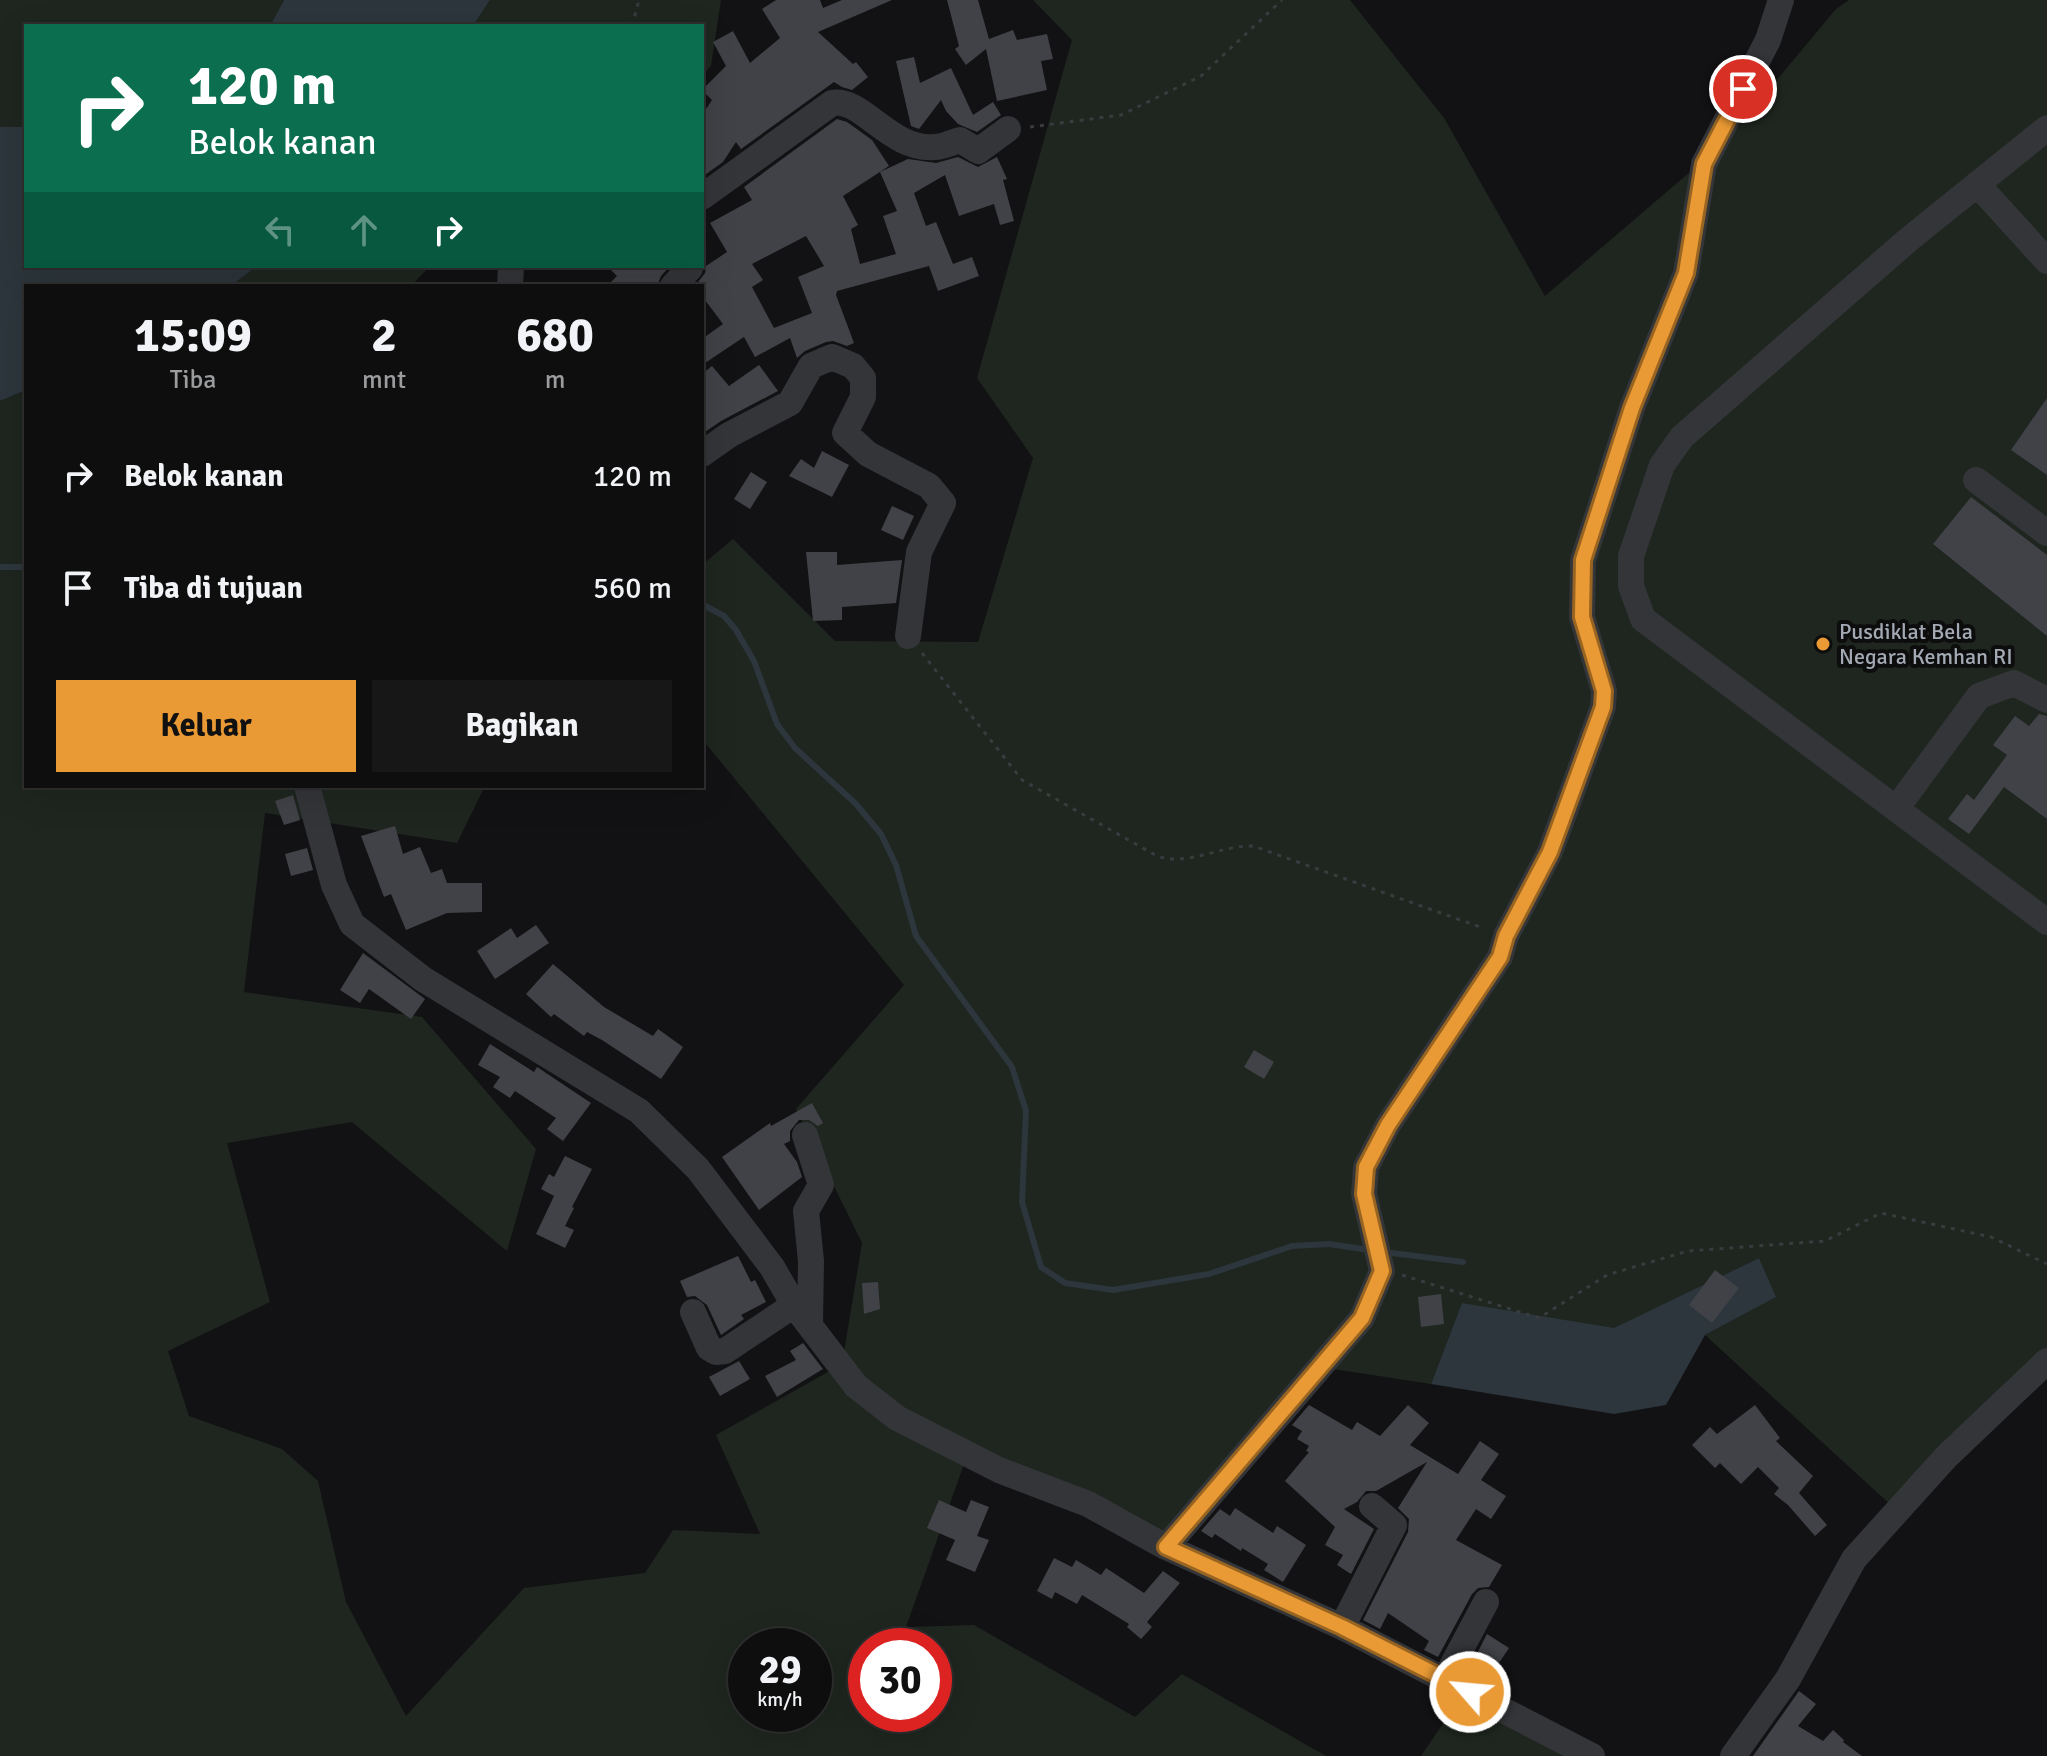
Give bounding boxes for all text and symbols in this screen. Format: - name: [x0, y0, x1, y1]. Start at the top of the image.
- text: 120 m: [188, 51, 336, 120]
- pin: [1709, 55, 1777, 123]
- icon: right: [56, 56, 160, 160]
- icon: arrive: [1721, 67, 1765, 111]
- text: Belok kanan: [188, 120, 377, 165]
- icon: left: [258, 208, 302, 252]
- icon: ahead: [342, 208, 386, 252]
- icon: right: [426, 208, 470, 252]
- text: 15:09: [134, 306, 252, 365]
- text: 2: [371, 306, 397, 365]
- text: 680: [516, 306, 594, 365]
- text: Tiba: [170, 364, 216, 396]
- text: mnt: [362, 364, 406, 396]
- text: m: [545, 364, 565, 396]
- icon: right: [56, 454, 100, 498]
- text: Belok kanan: [124, 458, 284, 495]
- text: 120 m: [593, 458, 672, 495]
- icon: arrive: [56, 566, 100, 610]
- text: Tiba di tujuan: [124, 570, 303, 607]
- text: 560 m: [593, 570, 672, 607]
- place label: Pusdiklat Bela Negara Kemhan RI: [1839, 618, 2013, 670]
- marker: Pusdiklat Bela Negara Kemhan RI: [1814, 635, 1832, 653]
- button: Keluar: [56, 680, 356, 772]
- button: Bagikan: [372, 680, 672, 772]
- speed limit sign: 30: [848, 1628, 952, 1732]
- text: 29: [758, 1645, 802, 1695]
- position arrow: [1428, 1650, 1512, 1734]
- text: km/h: [757, 1687, 803, 1712]

